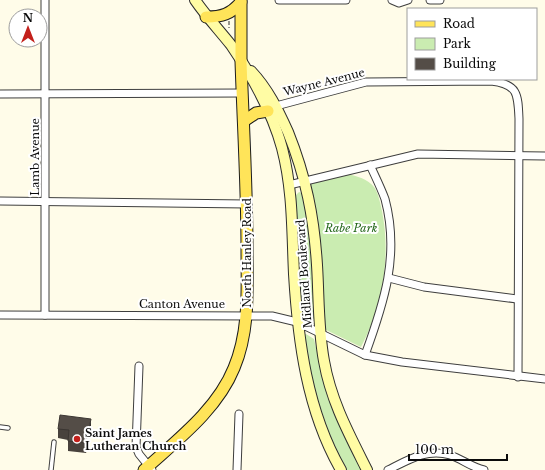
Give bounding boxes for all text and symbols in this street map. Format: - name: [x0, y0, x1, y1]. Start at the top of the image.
- north arrow: [8, 8, 48, 48]
- legend: [407, 8, 537, 80]
- text: N: [23, 11, 34, 25]
- text: Road: [443, 16, 475, 31]
- text: Park: [443, 36, 471, 51]
- text: Building: [443, 56, 497, 71]
- street label: Wayne Avenue: [281, 65, 366, 99]
- street label: Lamb Avenue: [28, 118, 42, 196]
- street label: North Hanley Road: [240, 198, 254, 308]
- street label: Midland Boulevard: [293, 219, 315, 329]
- park label: Rabe Park: [324, 221, 378, 235]
- street label: Canton Avenue: [139, 297, 225, 311]
- place label: Saint James Lutheran Church: [85, 426, 187, 453]
- marker: Saint James Lutheran Church: [72, 434, 82, 444]
- scale bar: [409, 436, 507, 462]
- text: 100 m: [415, 442, 454, 457]

